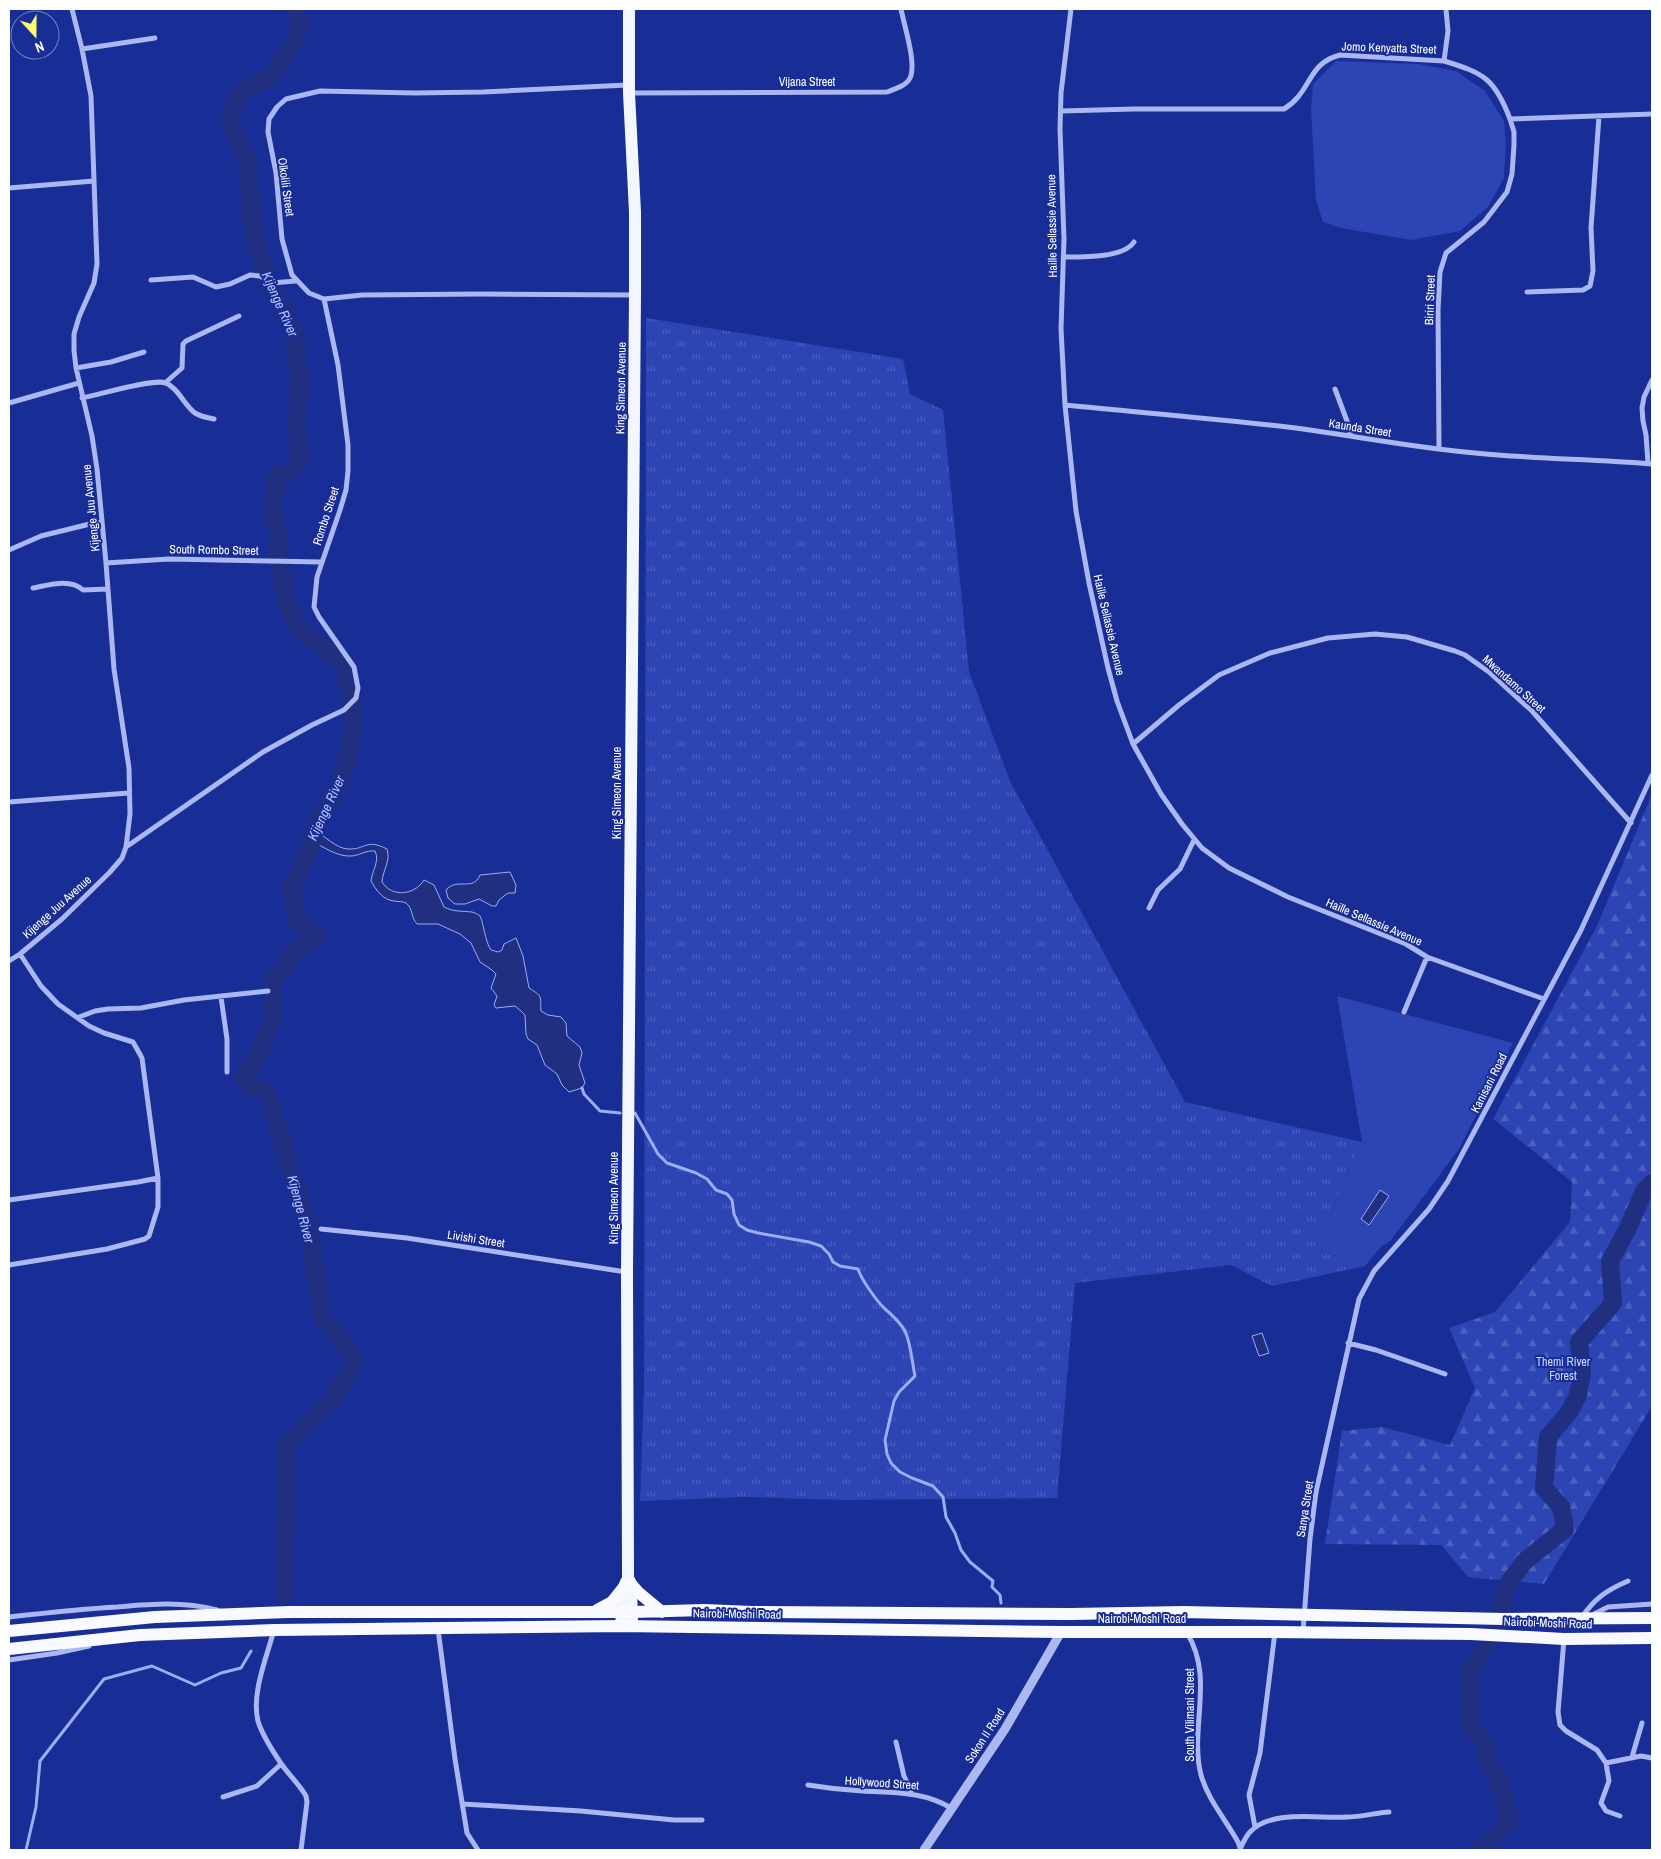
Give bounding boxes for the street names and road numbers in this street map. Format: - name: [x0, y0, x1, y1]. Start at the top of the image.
- street label: Jomo Kenyatta Street: [1341, 38, 1437, 58]
- street label: Vijana Street: [779, 74, 836, 90]
- street label: Olkolili Street: [274, 157, 298, 218]
- street label: Haille Sellassie Avenue: [1043, 174, 1061, 278]
- street label: Biriri Street: [1421, 274, 1439, 325]
- street label: King Simeon Avenue: [612, 342, 630, 434]
- street label: Kaunda Street: [1328, 415, 1393, 441]
- street label: Kijenge Juu Avenue: [78, 464, 104, 552]
- street label: Rombo Street: [309, 484, 343, 547]
- street label: South Rombo Street: [169, 541, 259, 559]
- street label: Haille Sellassie Avenue: [1090, 573, 1128, 677]
- street label: Mwandamo Street: [1479, 651, 1549, 717]
- street label: King Simeon Avenue: [609, 747, 625, 839]
- street label: Kijenge Juu Avenue: [19, 872, 95, 942]
- street label: Haille Sellassie Avenue: [1323, 894, 1425, 950]
- street label: Kanisani Road: [1467, 1050, 1511, 1116]
- street label: King Simeon Avenue: [606, 1152, 622, 1244]
- street label: Livishi Street: [446, 1227, 506, 1251]
- street label: Sanya Street: [1293, 1479, 1317, 1538]
- street label: Nairobi-Moshi Road: [693, 1605, 781, 1623]
- street label: Nairobi-Moshi Road: [1098, 1611, 1186, 1627]
- street label: Nairobi-Moshi Road: [1503, 1613, 1593, 1633]
- street label: South Vilimani Street: [1182, 1668, 1198, 1762]
- street label: Sokon II Road: [961, 1705, 1009, 1767]
- street label: Hollywood Street: [844, 1772, 920, 1794]

